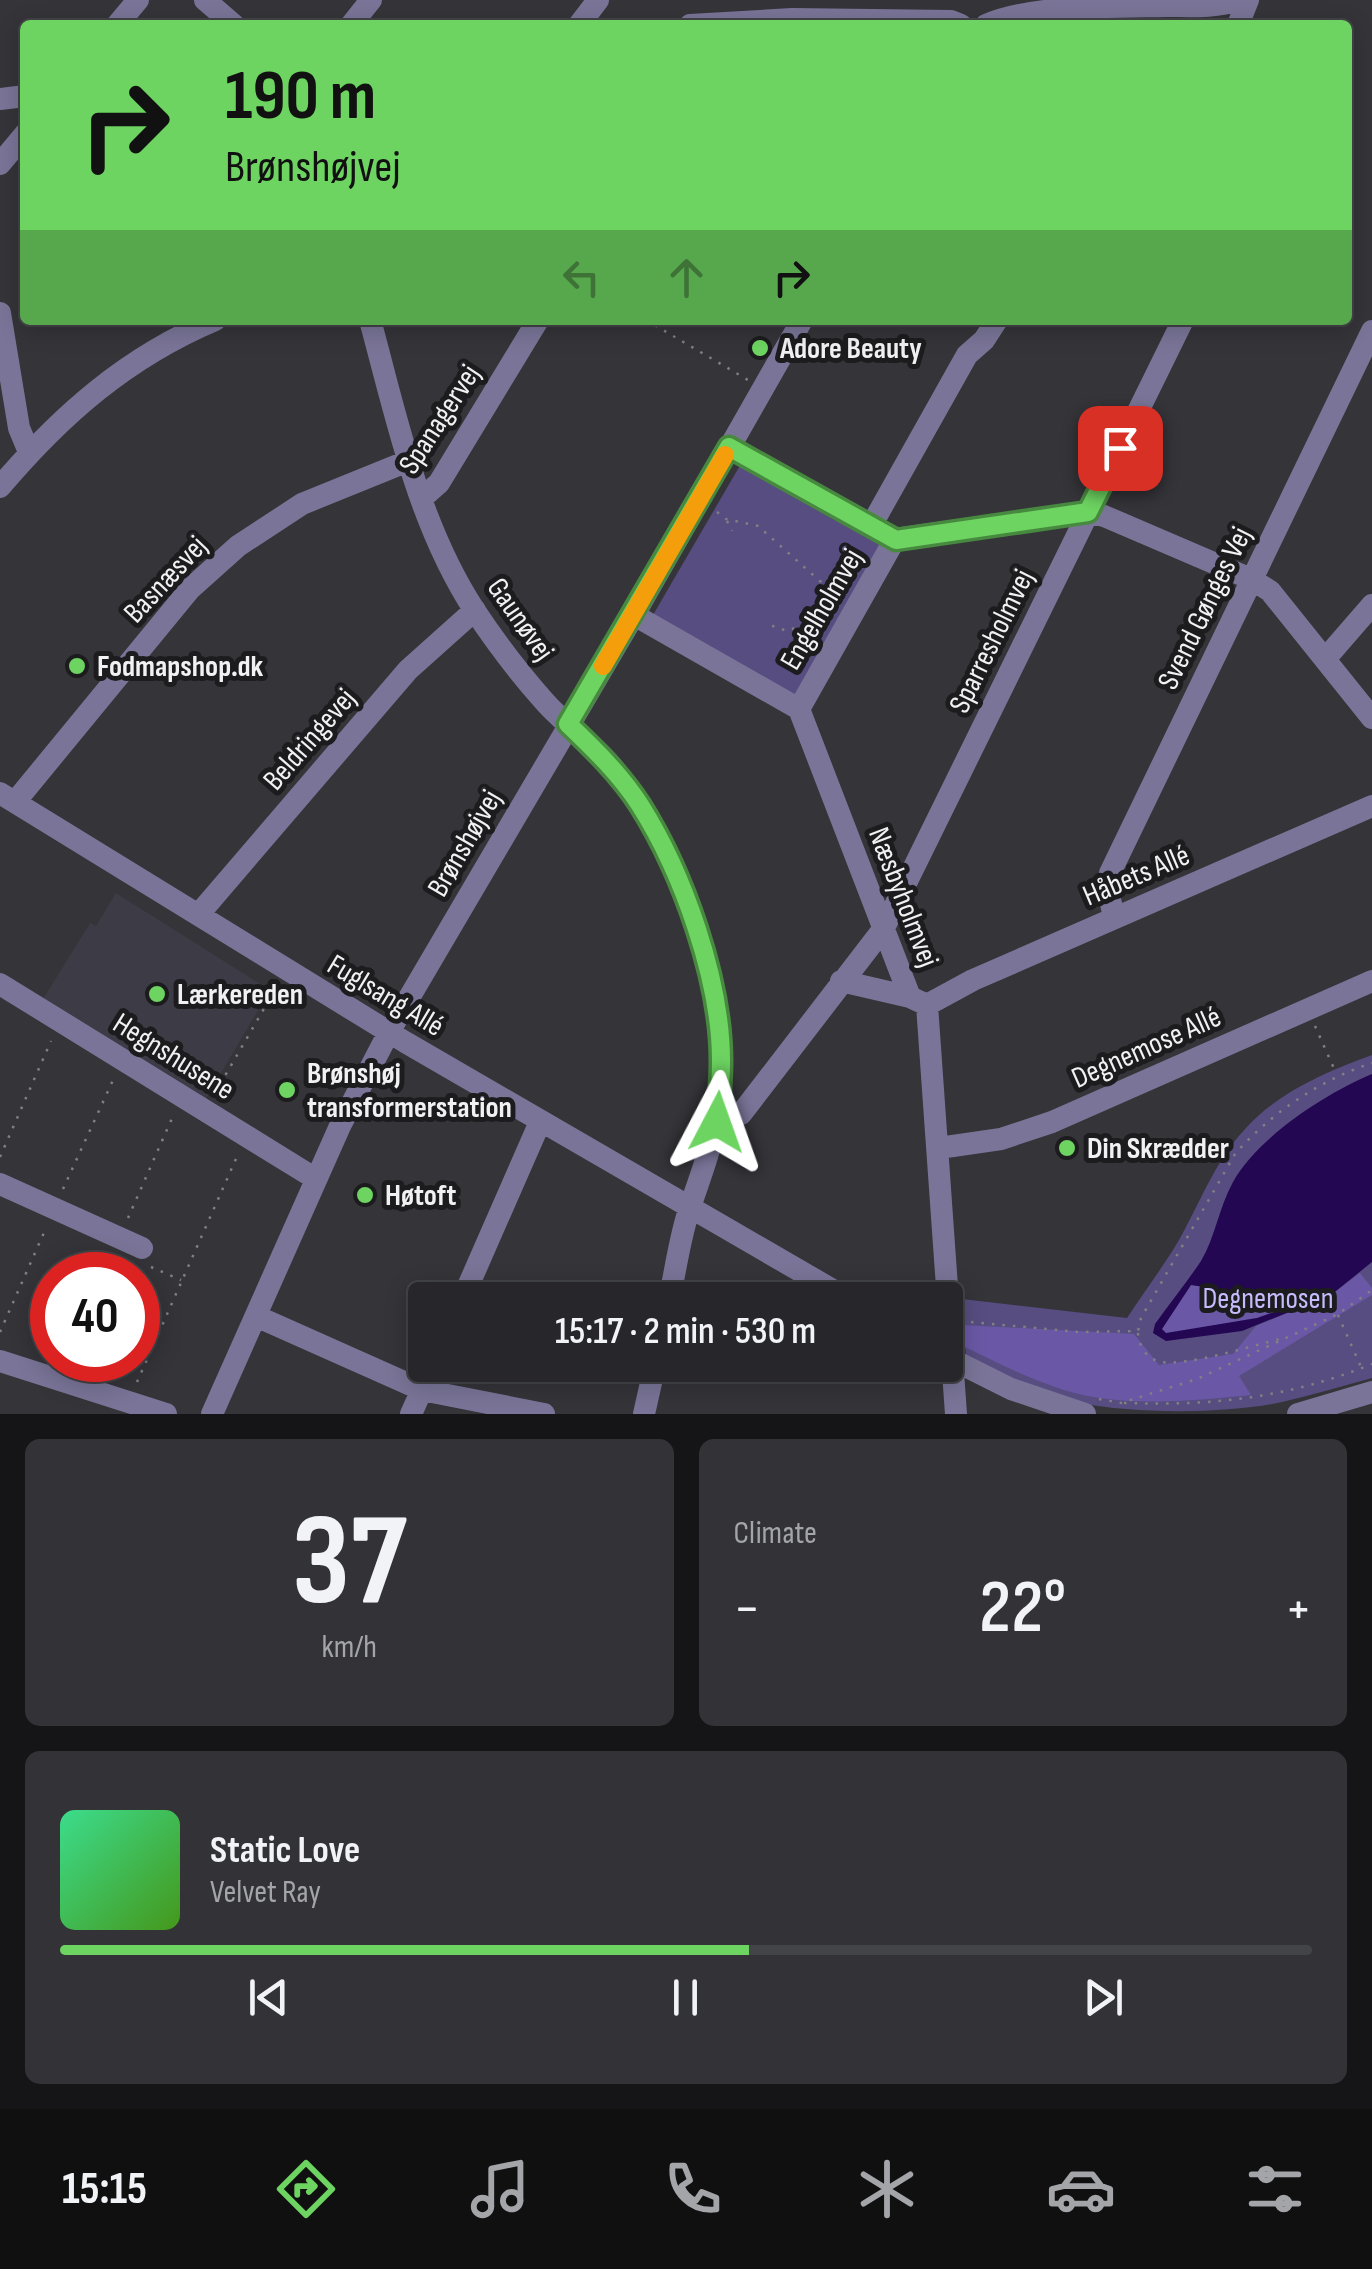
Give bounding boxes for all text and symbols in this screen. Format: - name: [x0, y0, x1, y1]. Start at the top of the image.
- text: 190 m: [225, 55, 376, 139]
- icon: right: [60, 60, 190, 190]
- text: Brønshøjvej: [225, 140, 401, 195]
- icon: left: [554, 250, 609, 305]
- icon: ahead: [659, 250, 714, 305]
- icon: right: [764, 250, 819, 305]
- place label: Adore Beauty: [779, 331, 922, 367]
- marker: Adore Beauty: [749, 337, 771, 359]
- street label: Spanagervej: [391, 358, 488, 481]
- pin: [1078, 406, 1163, 491]
- icon: arrive: [1093, 421, 1148, 476]
- street label: Svend Gønges Vej: [1150, 521, 1260, 695]
- street label: Basnæsvej: [116, 529, 215, 631]
- street label: Engelholmvej: [773, 543, 871, 676]
- street label: Sparresholmvej: [942, 564, 1042, 719]
- street label: Gaunøvej: [479, 571, 562, 668]
- place label: Fodmapshop.dk: [97, 649, 264, 685]
- marker: Fodmapshop.dk: [66, 655, 88, 677]
- street label: Beldringevej: [256, 681, 364, 798]
- street label: Brønshøjvej: [420, 784, 510, 903]
- street label: Næsbyholmvej: [860, 822, 946, 972]
- street label: Håbets Allé: [1078, 837, 1195, 914]
- street label: Fuglsang Allé: [321, 947, 450, 1045]
- place label: Lærkereden: [177, 977, 303, 1013]
- marker: Lærkereden: [146, 983, 168, 1005]
- street label: Degnemose Allé: [1066, 999, 1227, 1097]
- street label: Hegnshusene: [106, 1006, 241, 1108]
- place label: Brønshøj transformerstation: [307, 1056, 512, 1126]
- position arrow: [665, 1070, 769, 1174]
- marker: Brønshøj transformerstation: [276, 1079, 298, 1101]
- place label: Din Skrædder: [1087, 1131, 1229, 1167]
- marker: Din Skrædder: [1056, 1137, 1078, 1159]
- place label: Høtoft: [385, 1178, 456, 1214]
- marker: Høtoft: [354, 1184, 376, 1206]
- speed limit sign: 40: [30, 1252, 160, 1382]
- park label: Degnemosen: [1202, 1281, 1334, 1317]
- text: 15:17 · 2 min · 530 m: [555, 1309, 816, 1354]
- text: 37: [292, 1485, 407, 1641]
- text: Climate: [734, 1514, 817, 1553]
- text: 22°: [979, 1563, 1066, 1654]
- text: −: [734, 1576, 760, 1643]
- text: +: [1285, 1576, 1312, 1643]
- text: km/h: [322, 1628, 377, 1667]
- text: Static Love: [210, 1828, 360, 1873]
- text: Velvet Ray: [210, 1873, 321, 1912]
- icon: previous: [241, 1970, 296, 2025]
- icon: pause: [658, 1970, 713, 2025]
- icon: next: [1076, 1970, 1131, 2025]
- icon: directions: [271, 2154, 341, 2224]
- icon: music: [465, 2154, 535, 2224]
- icon: phone: [658, 2154, 728, 2224]
- icon: climate: [852, 2154, 922, 2224]
- icon: car: [1046, 2154, 1116, 2224]
- icon: filters: [1240, 2154, 1310, 2224]
- text: 15:15: [62, 2162, 147, 2217]

